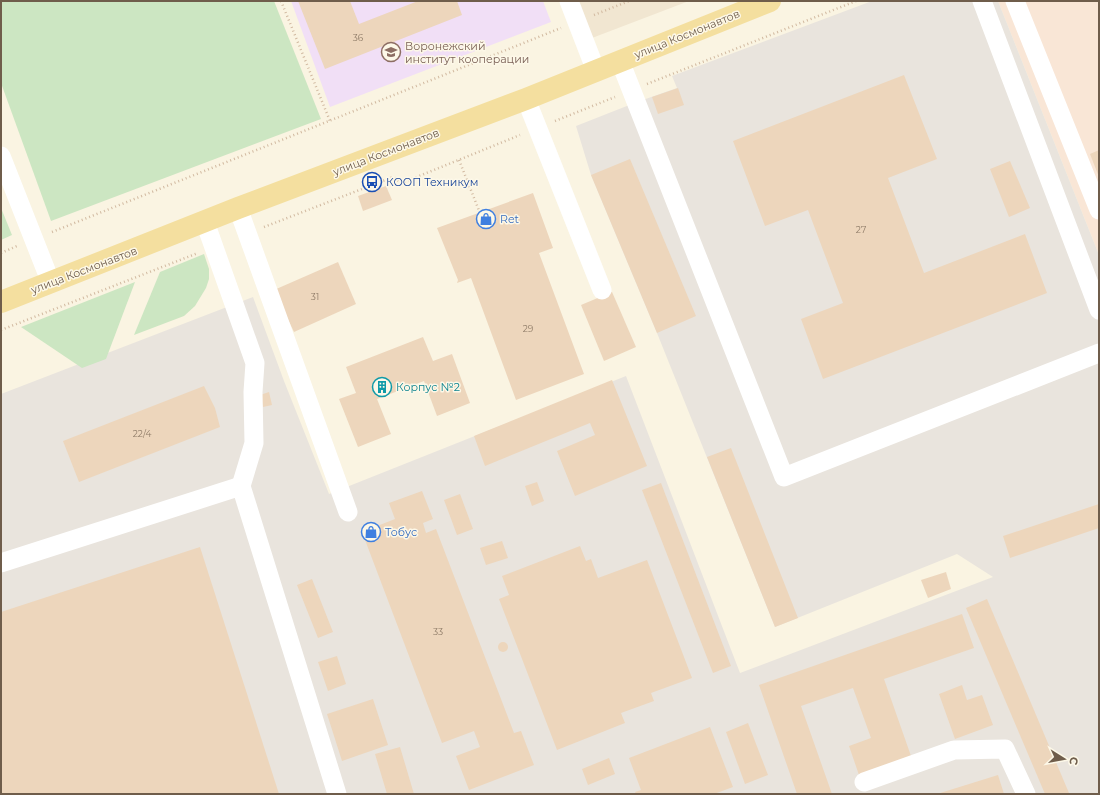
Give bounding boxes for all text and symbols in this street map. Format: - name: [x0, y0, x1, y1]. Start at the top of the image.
- street label: улица Космонавтов: [631, 6, 742, 62]
- house number: 36: [353, 32, 364, 43]
- place label: Воронежский институт кооперации: [405, 39, 529, 66]
- school or university icon: Воронежский институт кооперации: [380, 41, 402, 63]
- street label: улица Космонавтов: [330, 125, 441, 179]
- bus stop icon: КООП Техникум: [361, 171, 383, 193]
- place label: КООП Техникум: [386, 175, 478, 189]
- shop icon: Ret: [475, 208, 497, 230]
- place label: Ret: [500, 212, 520, 226]
- house number: 27: [856, 224, 866, 235]
- street label: улица Космонавтов: [28, 243, 139, 297]
- house number: 31: [311, 291, 319, 302]
- house number: 29: [523, 323, 534, 334]
- building icon: Корпус №2: [371, 376, 393, 398]
- place label: Корпус №2: [396, 380, 460, 394]
- house number: 22/4: [133, 428, 151, 439]
- shop icon: Тобус: [360, 521, 382, 543]
- place label: Тобус: [385, 525, 417, 539]
- house number: 33: [433, 626, 443, 637]
- north arrow: [1044, 739, 1084, 779]
- text: С: [1066, 756, 1081, 766]

